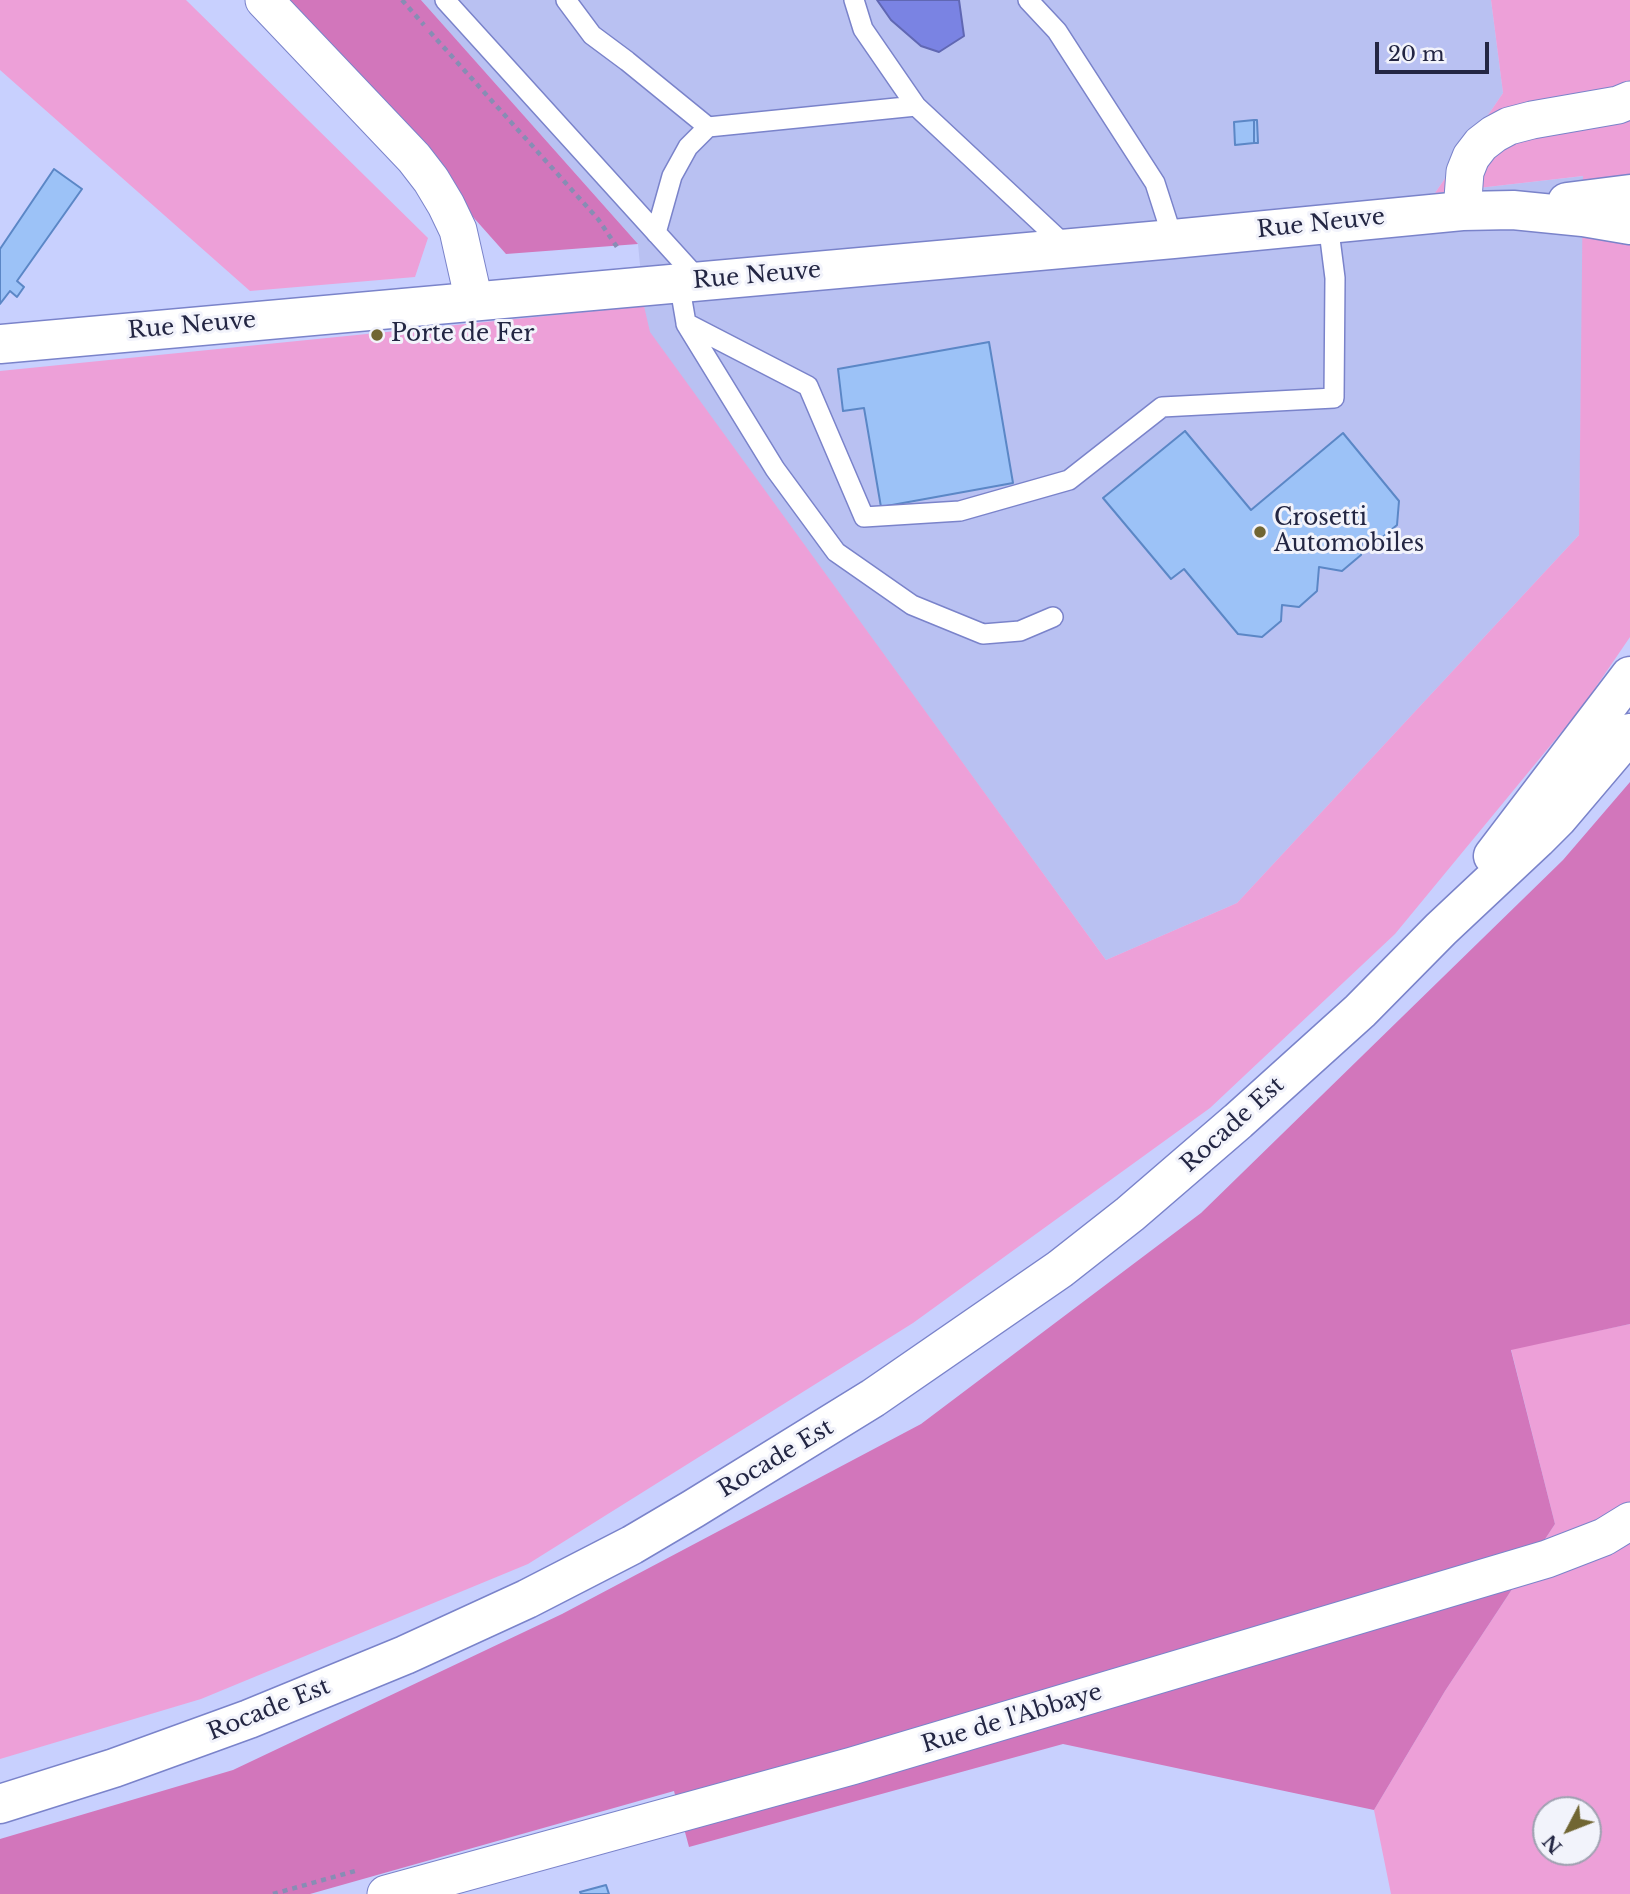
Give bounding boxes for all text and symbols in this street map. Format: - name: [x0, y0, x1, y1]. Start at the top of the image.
- scale bar: [1378, 28, 1492, 72]
- text: 20 m: [1388, 41, 1445, 67]
- street label: Rue Neuve: [1256, 204, 1386, 244]
- street label: Rue Neuve: [692, 257, 822, 295]
- street label: Rue Neuve: [127, 307, 257, 345]
- place label: Porte de Fer: [391, 321, 535, 349]
- marker: Porte de Fer: [369, 327, 385, 343]
- place label: Crosetti Automobiles: [1274, 505, 1424, 559]
- marker: Crosetti Automobiles: [1252, 524, 1268, 540]
- street label: Rocade Est: [1176, 1072, 1290, 1178]
- street label: Rocade Est: [714, 1414, 838, 1504]
- street label: Rocade Est: [204, 1673, 334, 1747]
- street label: Rue de l'Abbaye: [919, 1678, 1105, 1760]
- north arrow: [1532, 1796, 1602, 1866]
- text: N: [1538, 1830, 1567, 1858]

